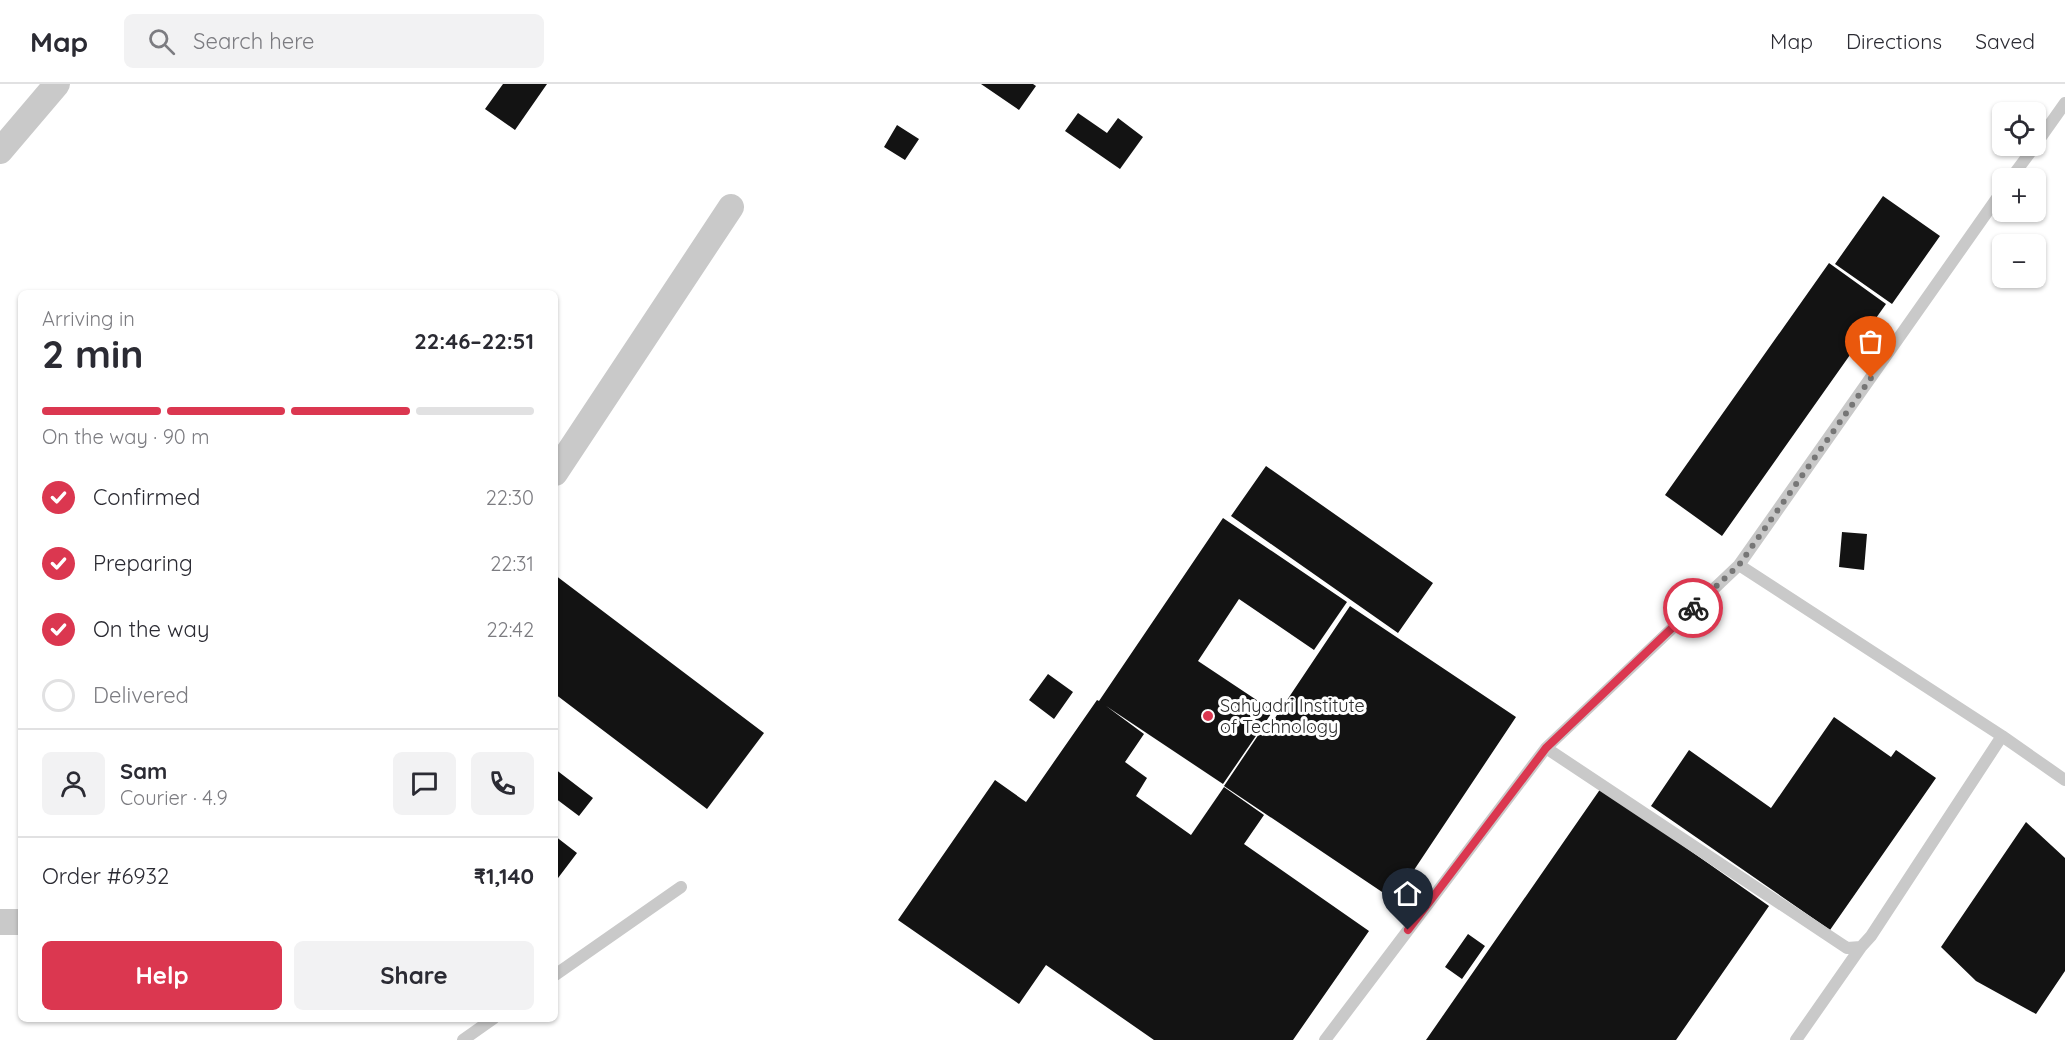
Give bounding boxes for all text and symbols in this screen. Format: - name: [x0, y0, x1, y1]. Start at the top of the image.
- search box: [124, 14, 544, 68]
- text: Map: [30, 24, 88, 59]
- icon: search: [145, 25, 178, 58]
- text: Search here: [193, 27, 315, 55]
- text: Map: [1770, 28, 1813, 54]
- text: Directions: [1846, 28, 1942, 54]
- text: Saved: [1975, 28, 2035, 54]
- map controls: [1992, 102, 2046, 288]
- button: locate: [1992, 102, 2046, 156]
- button: +: [1992, 168, 2046, 222]
- button: −: [1992, 234, 2046, 288]
- text: Arriving in: [42, 306, 135, 331]
- pin: [1845, 316, 1896, 378]
- icon: bag: [1854, 325, 1887, 358]
- text: 22:46–22:51: [414, 327, 534, 355]
- text: 2 min: [42, 329, 144, 378]
- text: On the way · 90 m: [42, 424, 209, 449]
- icon: check: [42, 481, 75, 514]
- text: Confirmed: [93, 483, 200, 511]
- text: 22:30: [486, 485, 534, 510]
- icon: check: [42, 547, 75, 580]
- text: Preparing: [93, 549, 193, 577]
- text: 22:31: [490, 551, 534, 576]
- courier: [1663, 578, 1723, 638]
- icon: bike: [1677, 592, 1710, 625]
- icon: check: [42, 613, 75, 646]
- text: On the way: [93, 615, 209, 643]
- text: 22:42: [486, 617, 534, 642]
- text: Delivered: [93, 681, 189, 709]
- place label: Sahyadri Institute of Technology: [1220, 694, 1365, 738]
- marker: Sahyadri Institute of Technology: [1201, 709, 1215, 723]
- button: person: [42, 752, 105, 815]
- button: chat: [393, 752, 456, 815]
- button: phone: [471, 752, 534, 815]
- text: Sam: [120, 757, 167, 785]
- text: Courier · 4.9: [120, 785, 228, 810]
- text: Order #6932: [42, 862, 169, 890]
- text: ₹1,140: [474, 862, 534, 890]
- pin: [1382, 868, 1433, 930]
- icon: home: [1391, 877, 1424, 910]
- button: Help: [42, 941, 282, 1010]
- button: Share: [294, 941, 534, 1010]

